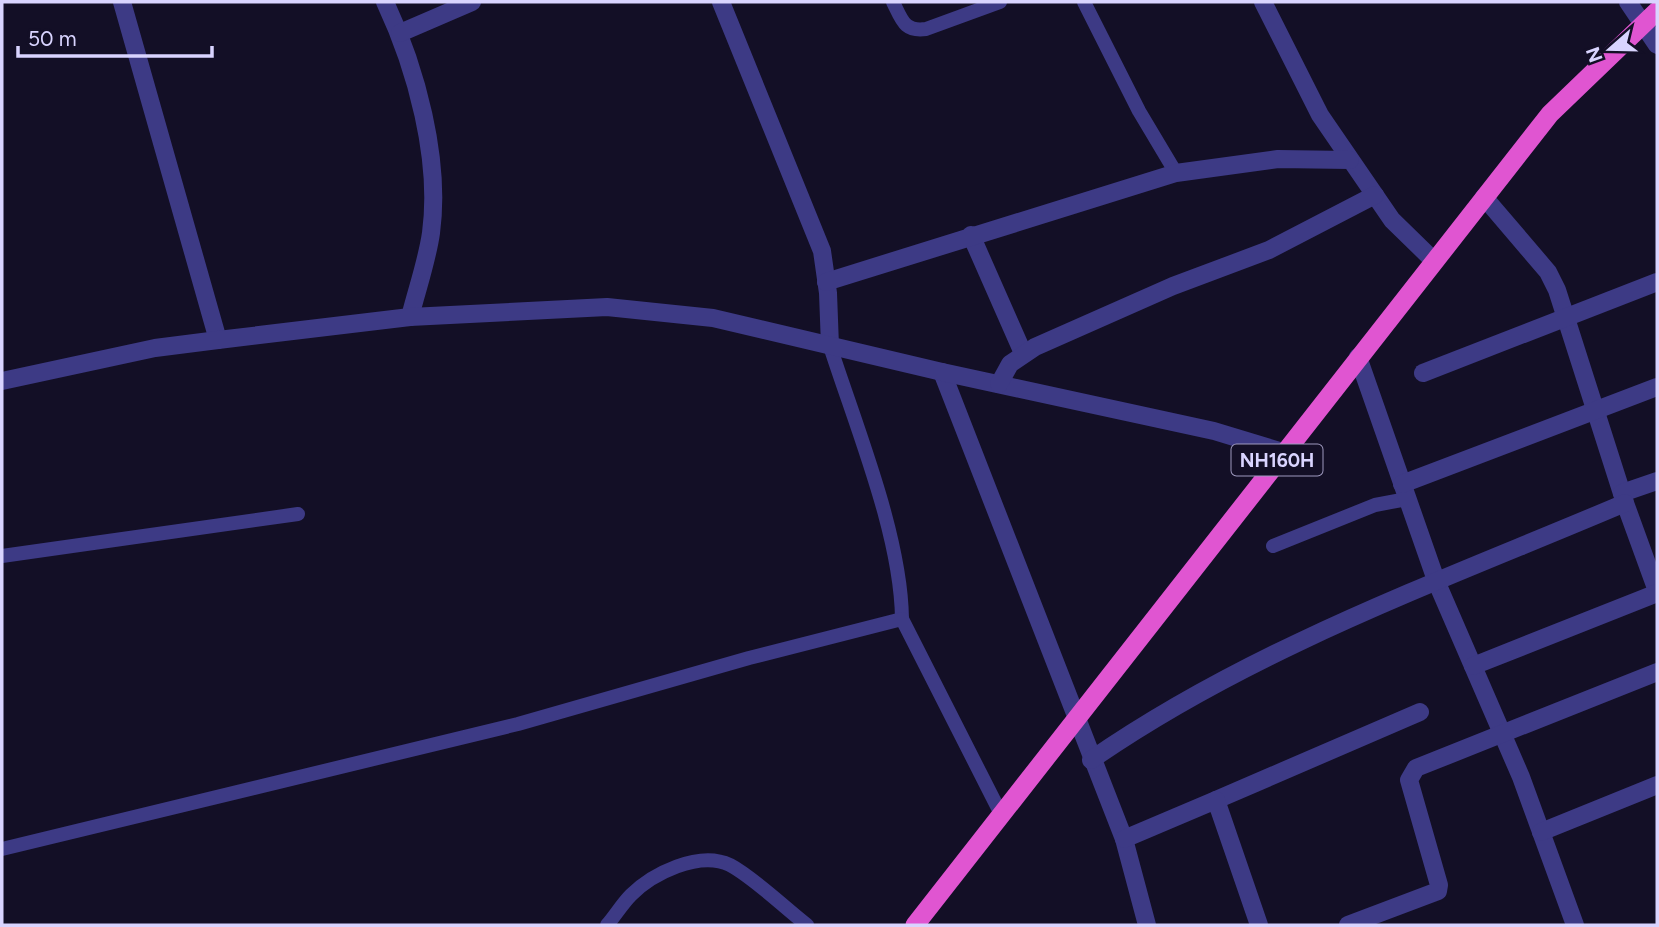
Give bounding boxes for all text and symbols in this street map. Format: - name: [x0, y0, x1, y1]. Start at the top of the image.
- scale bar: [18, 14, 212, 58]
- north arrow: [1575, 14, 1645, 84]
- text: 50 m: [28, 26, 77, 51]
- text: N: [1581, 44, 1608, 65]
- road number: NH160H: [1232, 444, 1322, 475]

